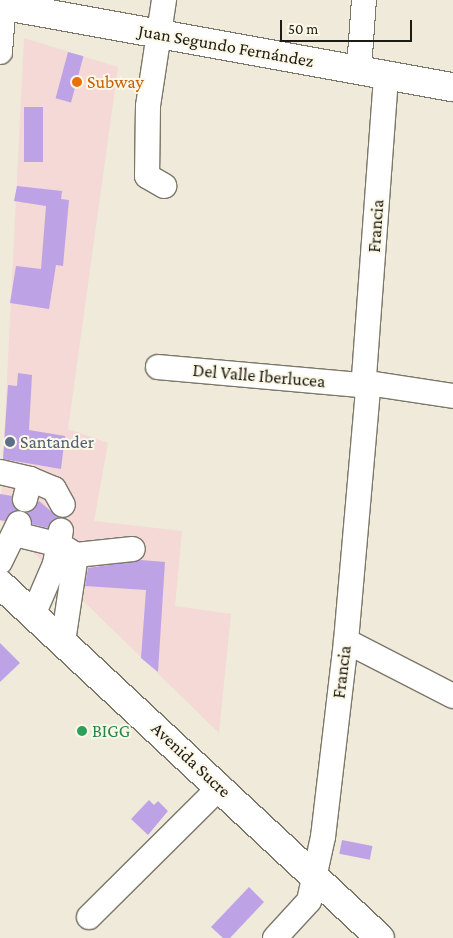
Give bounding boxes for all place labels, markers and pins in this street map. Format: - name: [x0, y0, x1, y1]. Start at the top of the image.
- place label: Subway: [87, 71, 144, 93]
- marker: Subway: [71, 76, 83, 88]
- place label: Santander: [20, 431, 94, 453]
- marker: Santander: [4, 436, 16, 448]
- place label: BIGG: [92, 720, 130, 742]
- marker: BIGG: [76, 725, 88, 737]

